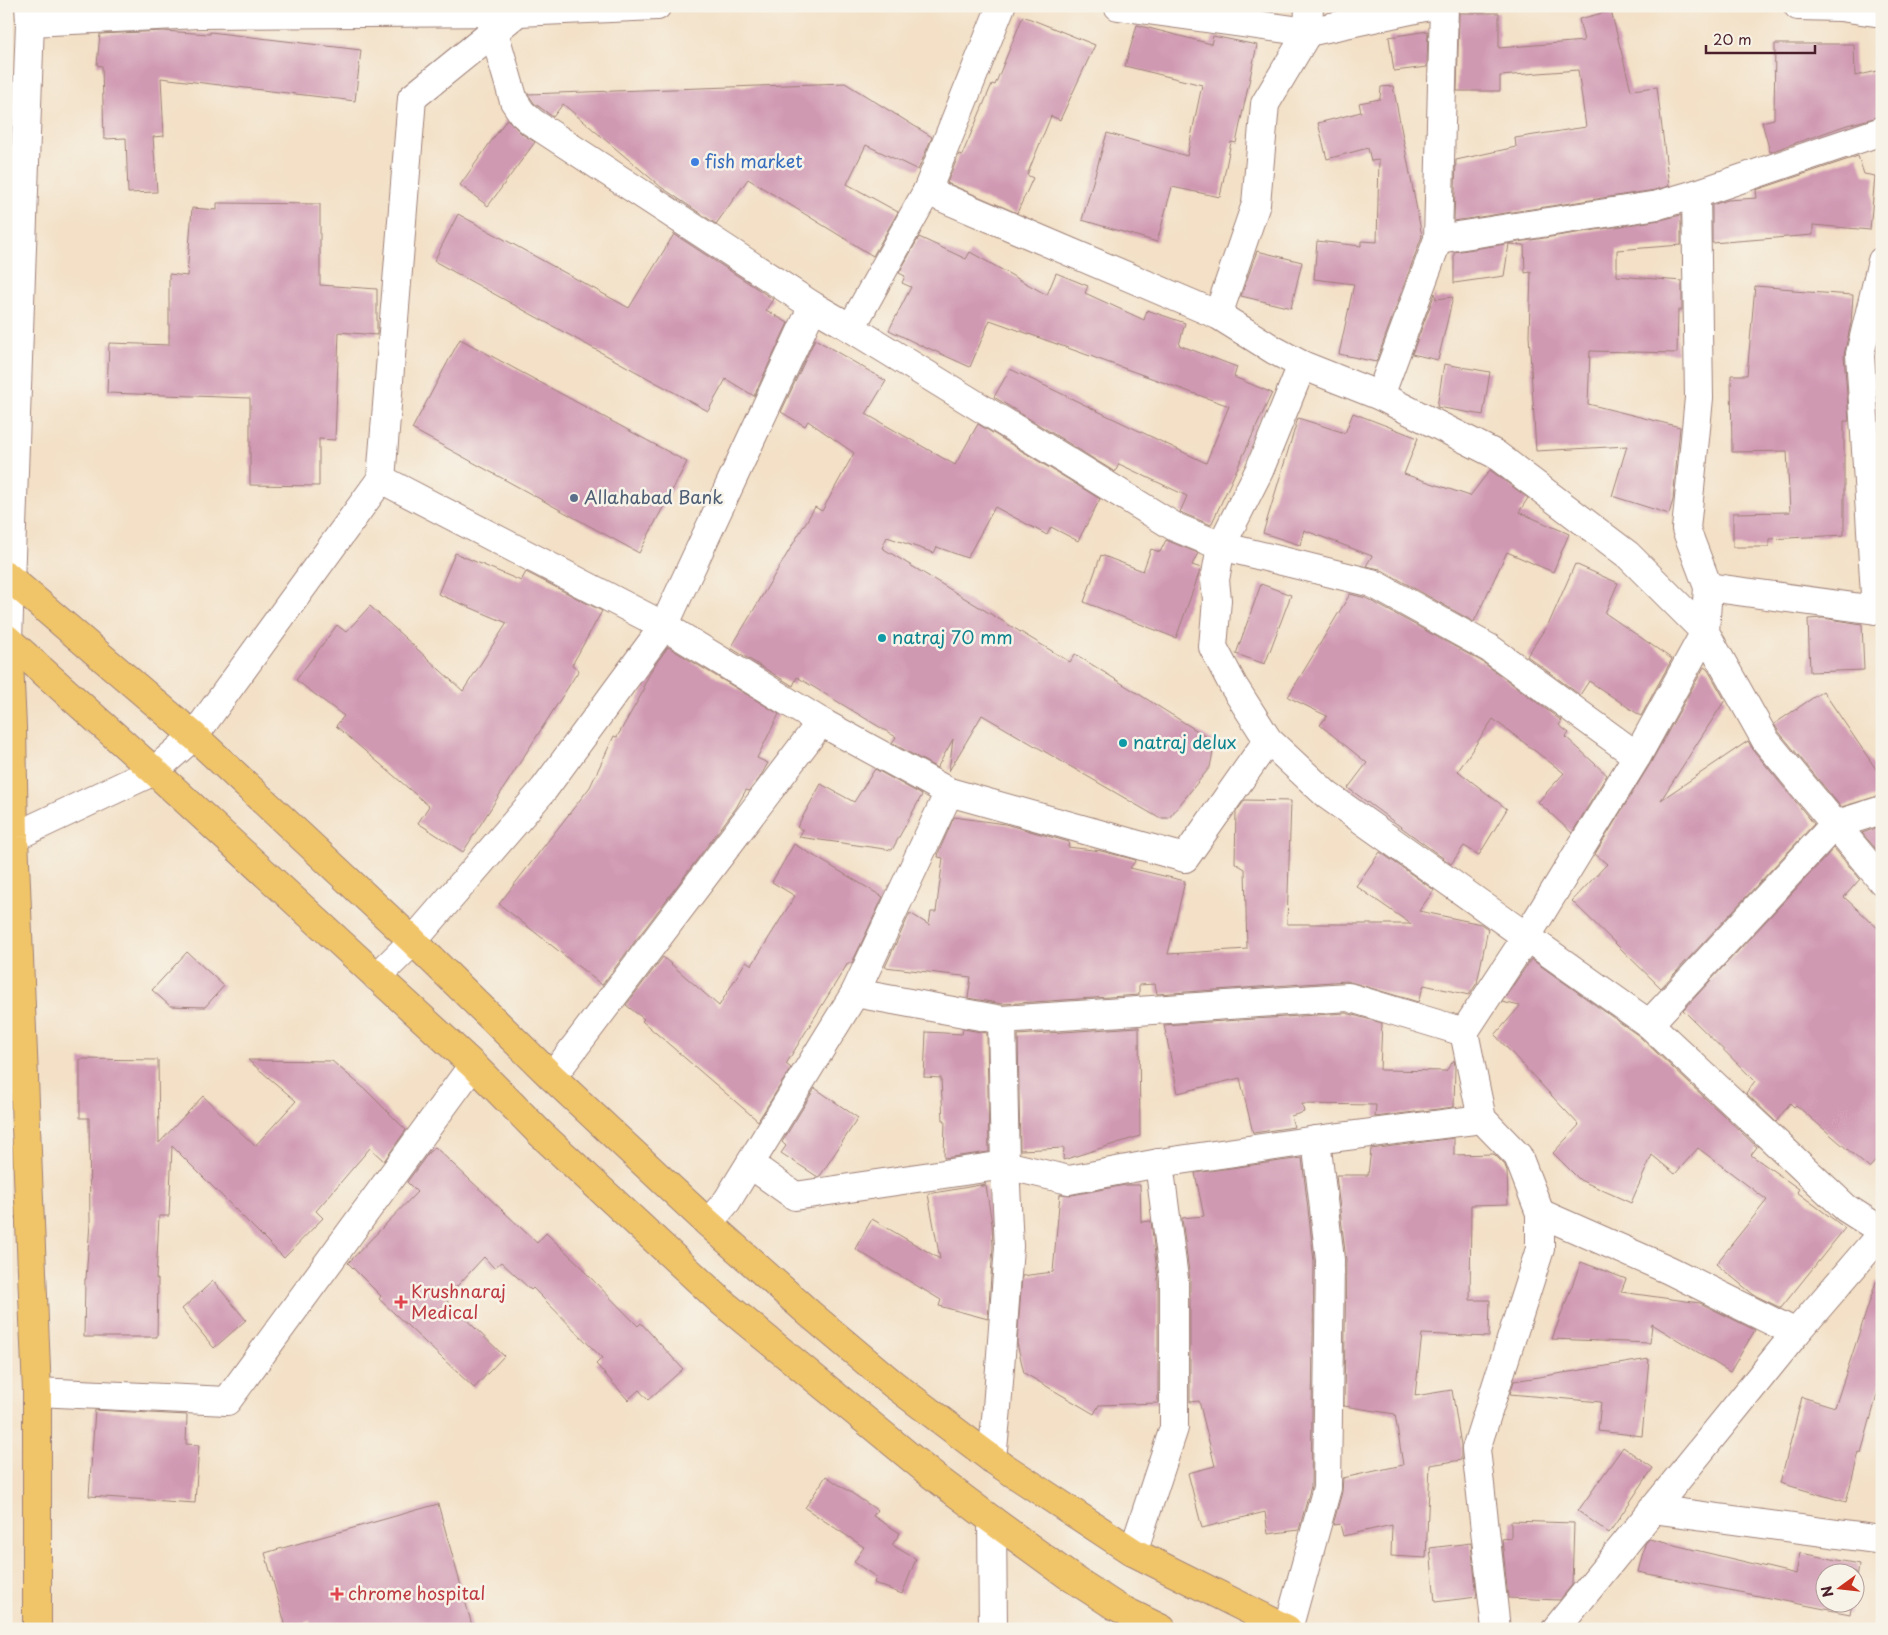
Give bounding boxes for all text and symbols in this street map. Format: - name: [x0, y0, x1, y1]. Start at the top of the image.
- scale bar: [1706, 22, 1814, 54]
- text: 20 m: [1713, 27, 1752, 50]
- place label: fish market: [705, 147, 803, 174]
- marker: fish market: [689, 156, 701, 168]
- place label: Allahabad Bank: [584, 483, 723, 510]
- marker: Allahabad Bank: [568, 492, 580, 504]
- place label: natraj 70 mm: [892, 623, 1013, 650]
- marker: natraj 70 mm: [876, 632, 888, 644]
- place label: natraj delux: [1133, 728, 1236, 755]
- marker: natraj delux: [1117, 737, 1129, 749]
- place label: Krushnaraj Medical: [411, 1277, 506, 1325]
- marker: Krushnaraj Medical: [395, 1296, 407, 1308]
- north arrow: [1816, 1562, 1866, 1612]
- place label: chrome hospital: [348, 1579, 485, 1606]
- text: N: [1815, 1583, 1839, 1600]
- marker: chrome hospital: [330, 1587, 344, 1601]

